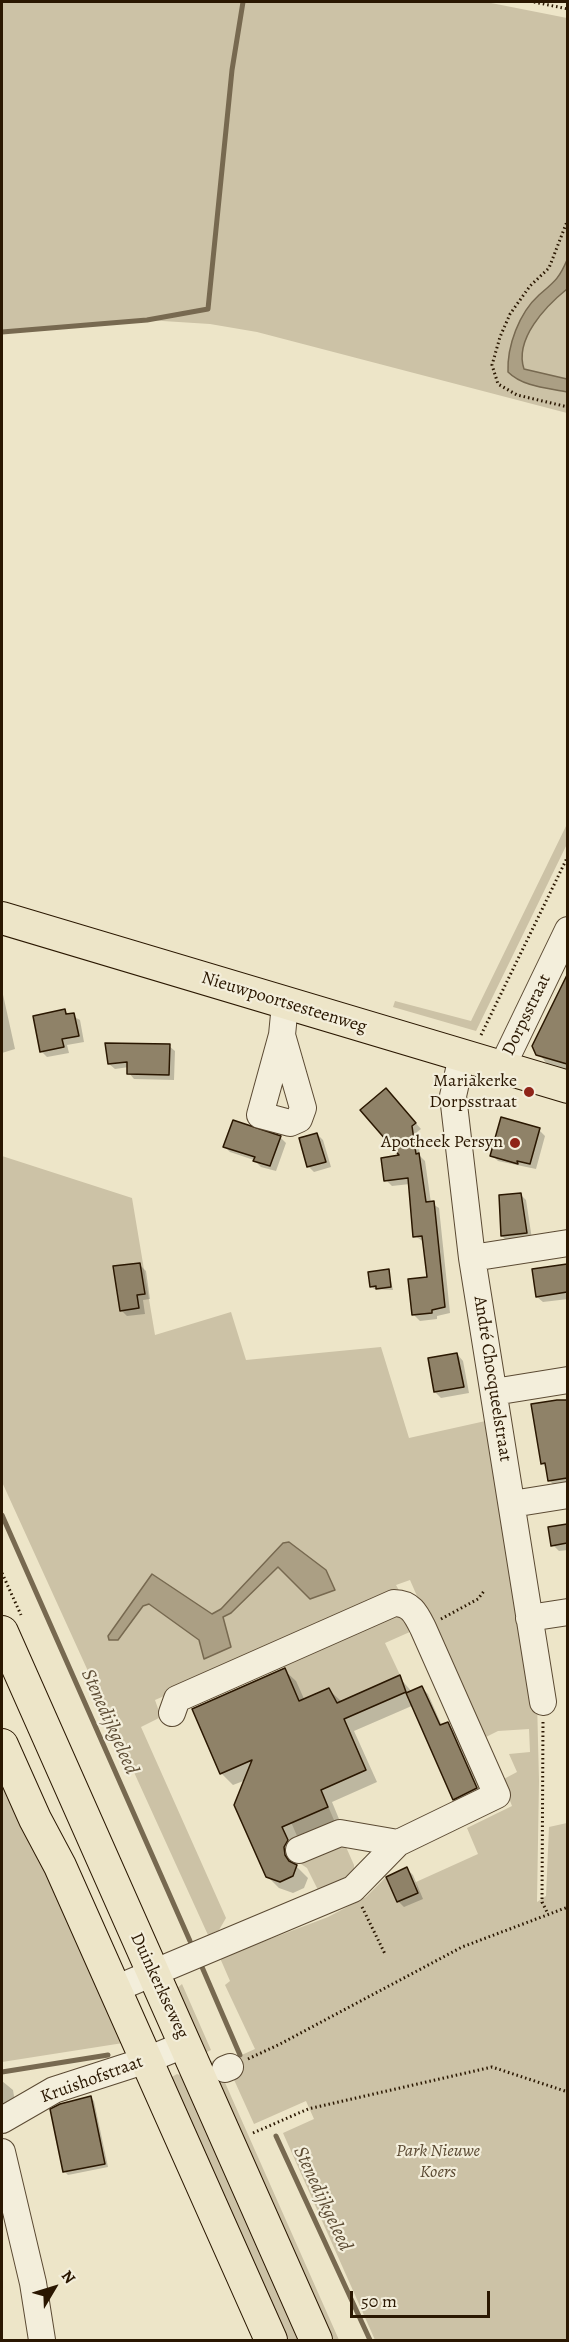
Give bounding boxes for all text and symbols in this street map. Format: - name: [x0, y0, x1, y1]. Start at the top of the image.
- street label: Nieuwpoortsesteenweg: [199, 968, 369, 1038]
- street label: Dorpsstraat: [498, 971, 556, 1059]
- place label: Mariakerke Dorpsstraat: [429, 1071, 517, 1114]
- marker: Mariakerke Dorpsstraat: [522, 1085, 536, 1099]
- place label: Apotheek Persyn: [381, 1132, 503, 1154]
- marker: Apotheek Persyn: [508, 1136, 522, 1150]
- street label: André Chocqueelstraat: [468, 1295, 516, 1463]
- water label: Stenedijkgeleed: [75, 1666, 143, 1778]
- street label: Duinkerkseweg: [125, 1930, 193, 2042]
- street label: Kruishofstraat: [38, 2051, 146, 2109]
- park label: Park Nieuwe Koers: [396, 2141, 480, 2184]
- water label: Stenedijkgeleed: [287, 2143, 357, 2255]
- north arrow: [24, 2258, 84, 2318]
- text: N: [56, 2266, 80, 2288]
- scale bar: [353, 2279, 492, 2317]
- text: 50 m: [361, 2289, 397, 2313]

